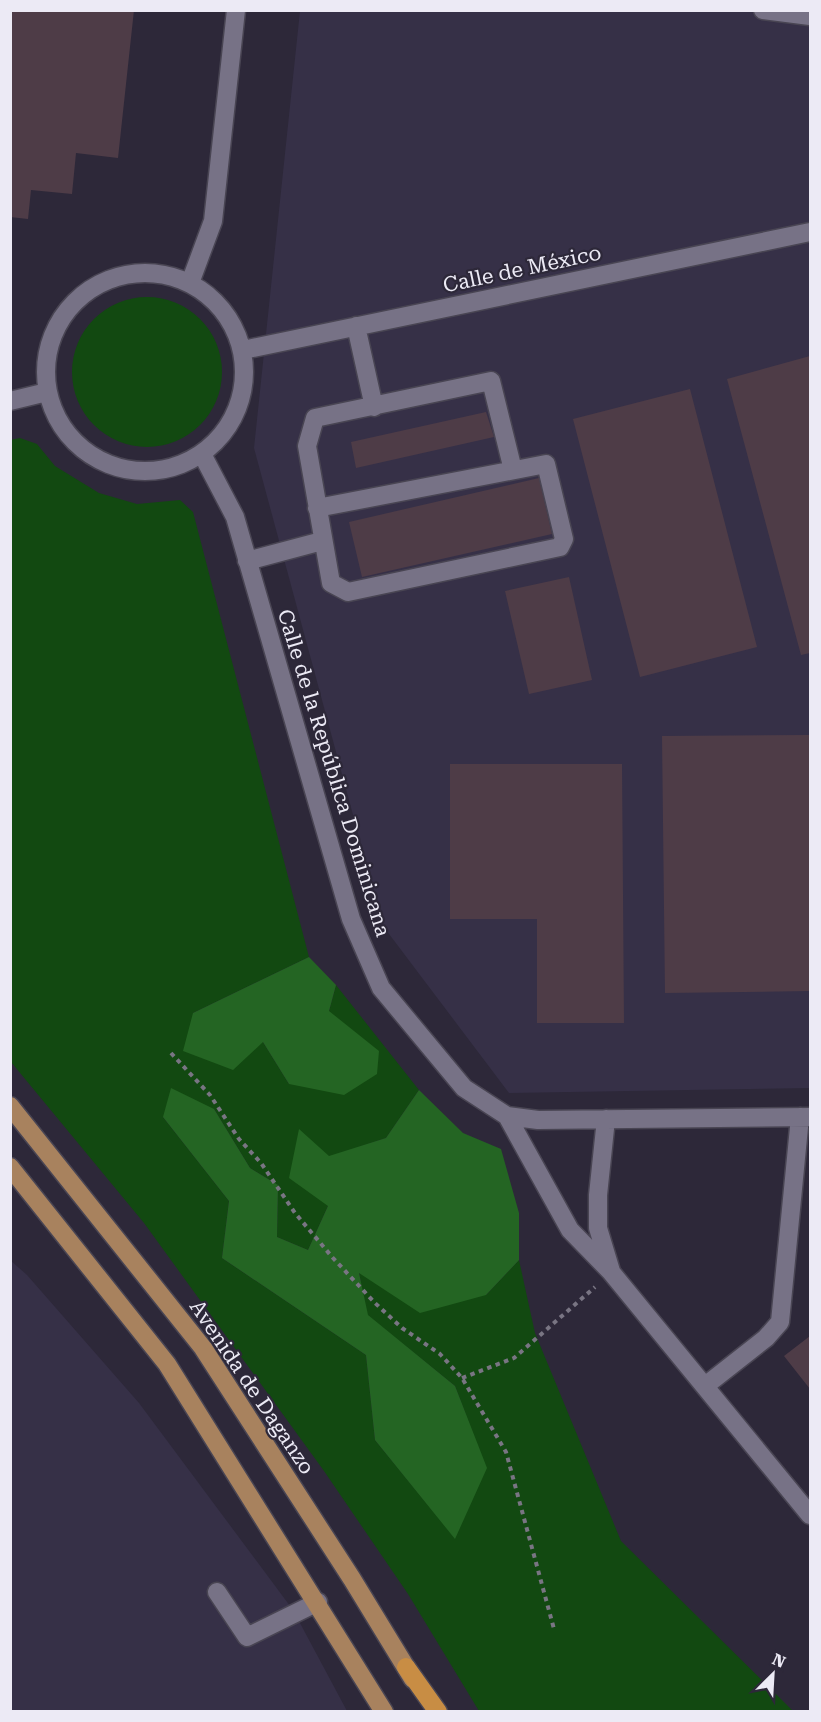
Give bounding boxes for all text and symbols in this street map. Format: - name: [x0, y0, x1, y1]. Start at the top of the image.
- street label: Calle de México: [441, 241, 603, 297]
- street label: Calle de la República Dominicana: [273, 606, 395, 940]
- street label: Avenida de Daganzo: [185, 1295, 319, 1479]
- north arrow: [743, 1644, 803, 1704]
- text: N: [769, 1650, 788, 1672]

